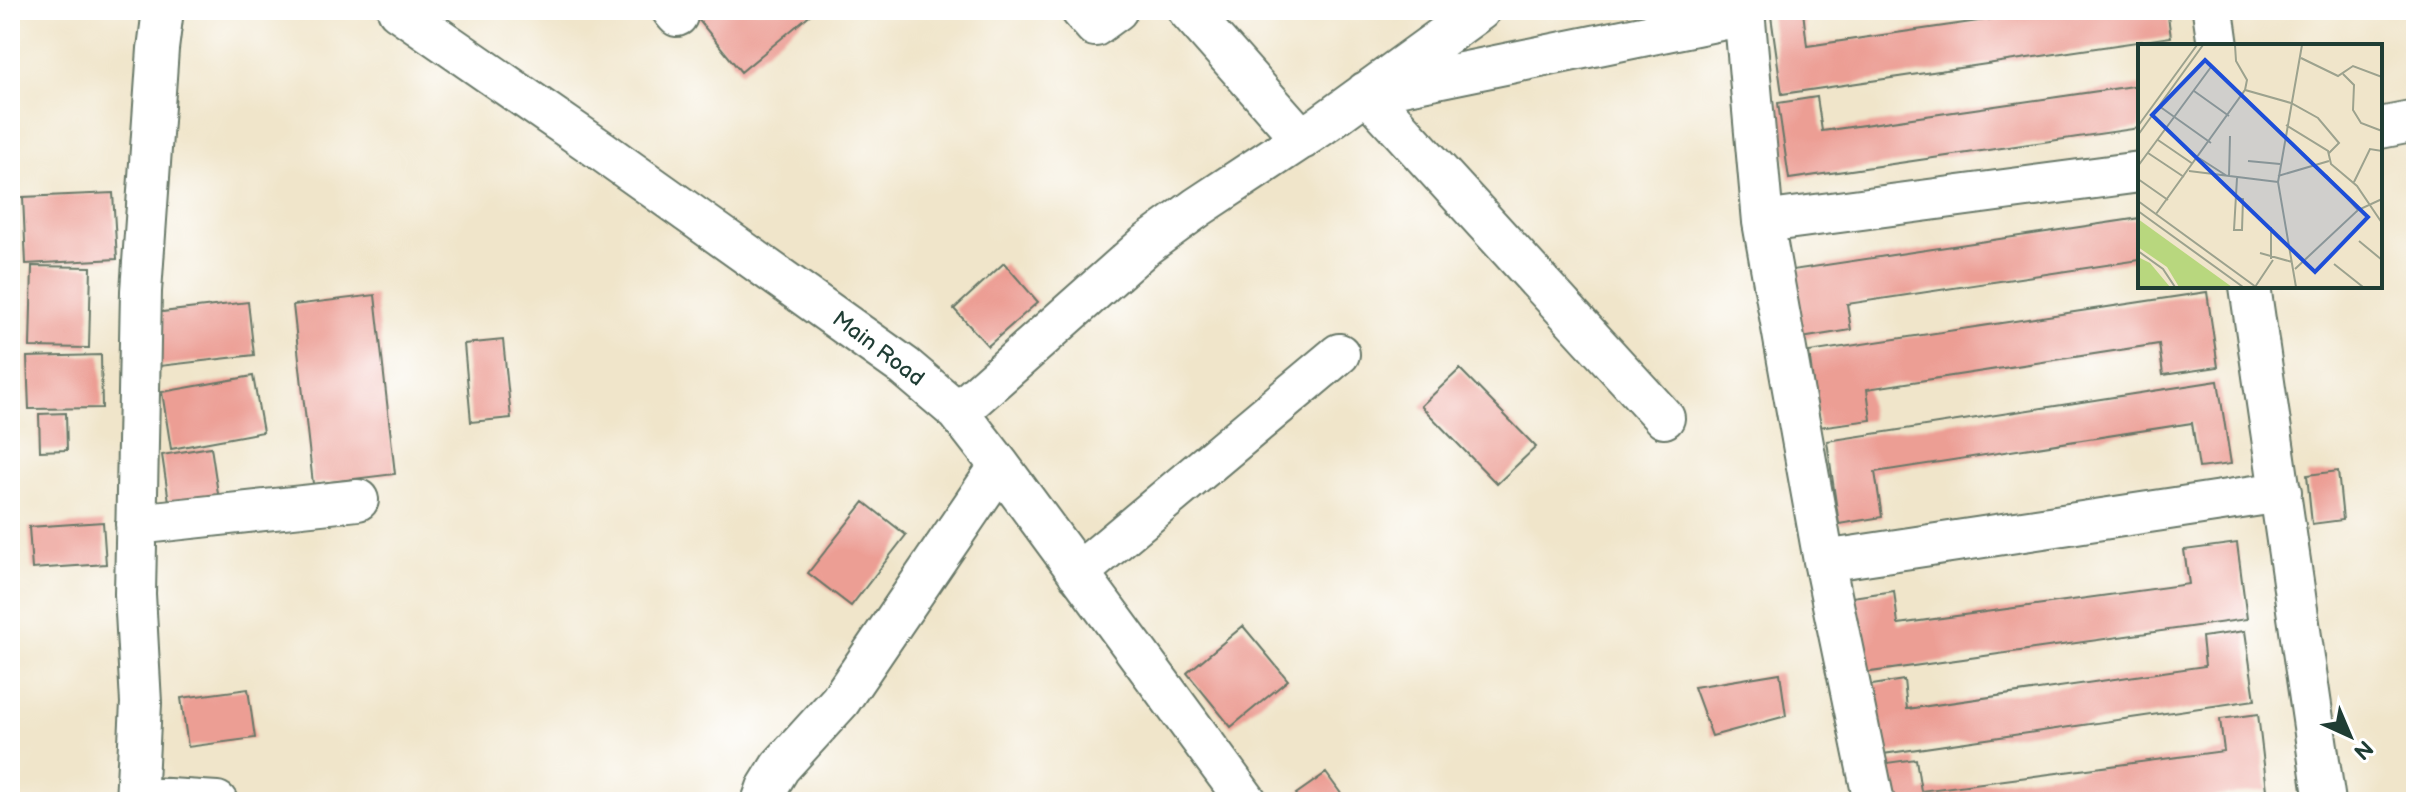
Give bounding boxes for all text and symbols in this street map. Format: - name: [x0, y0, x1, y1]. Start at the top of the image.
- inset map: [2138, 44, 2382, 288]
- street label: Main Road: [827, 306, 929, 392]
- north arrow: [2310, 696, 2390, 776]
- text: N: [2348, 734, 2378, 765]

